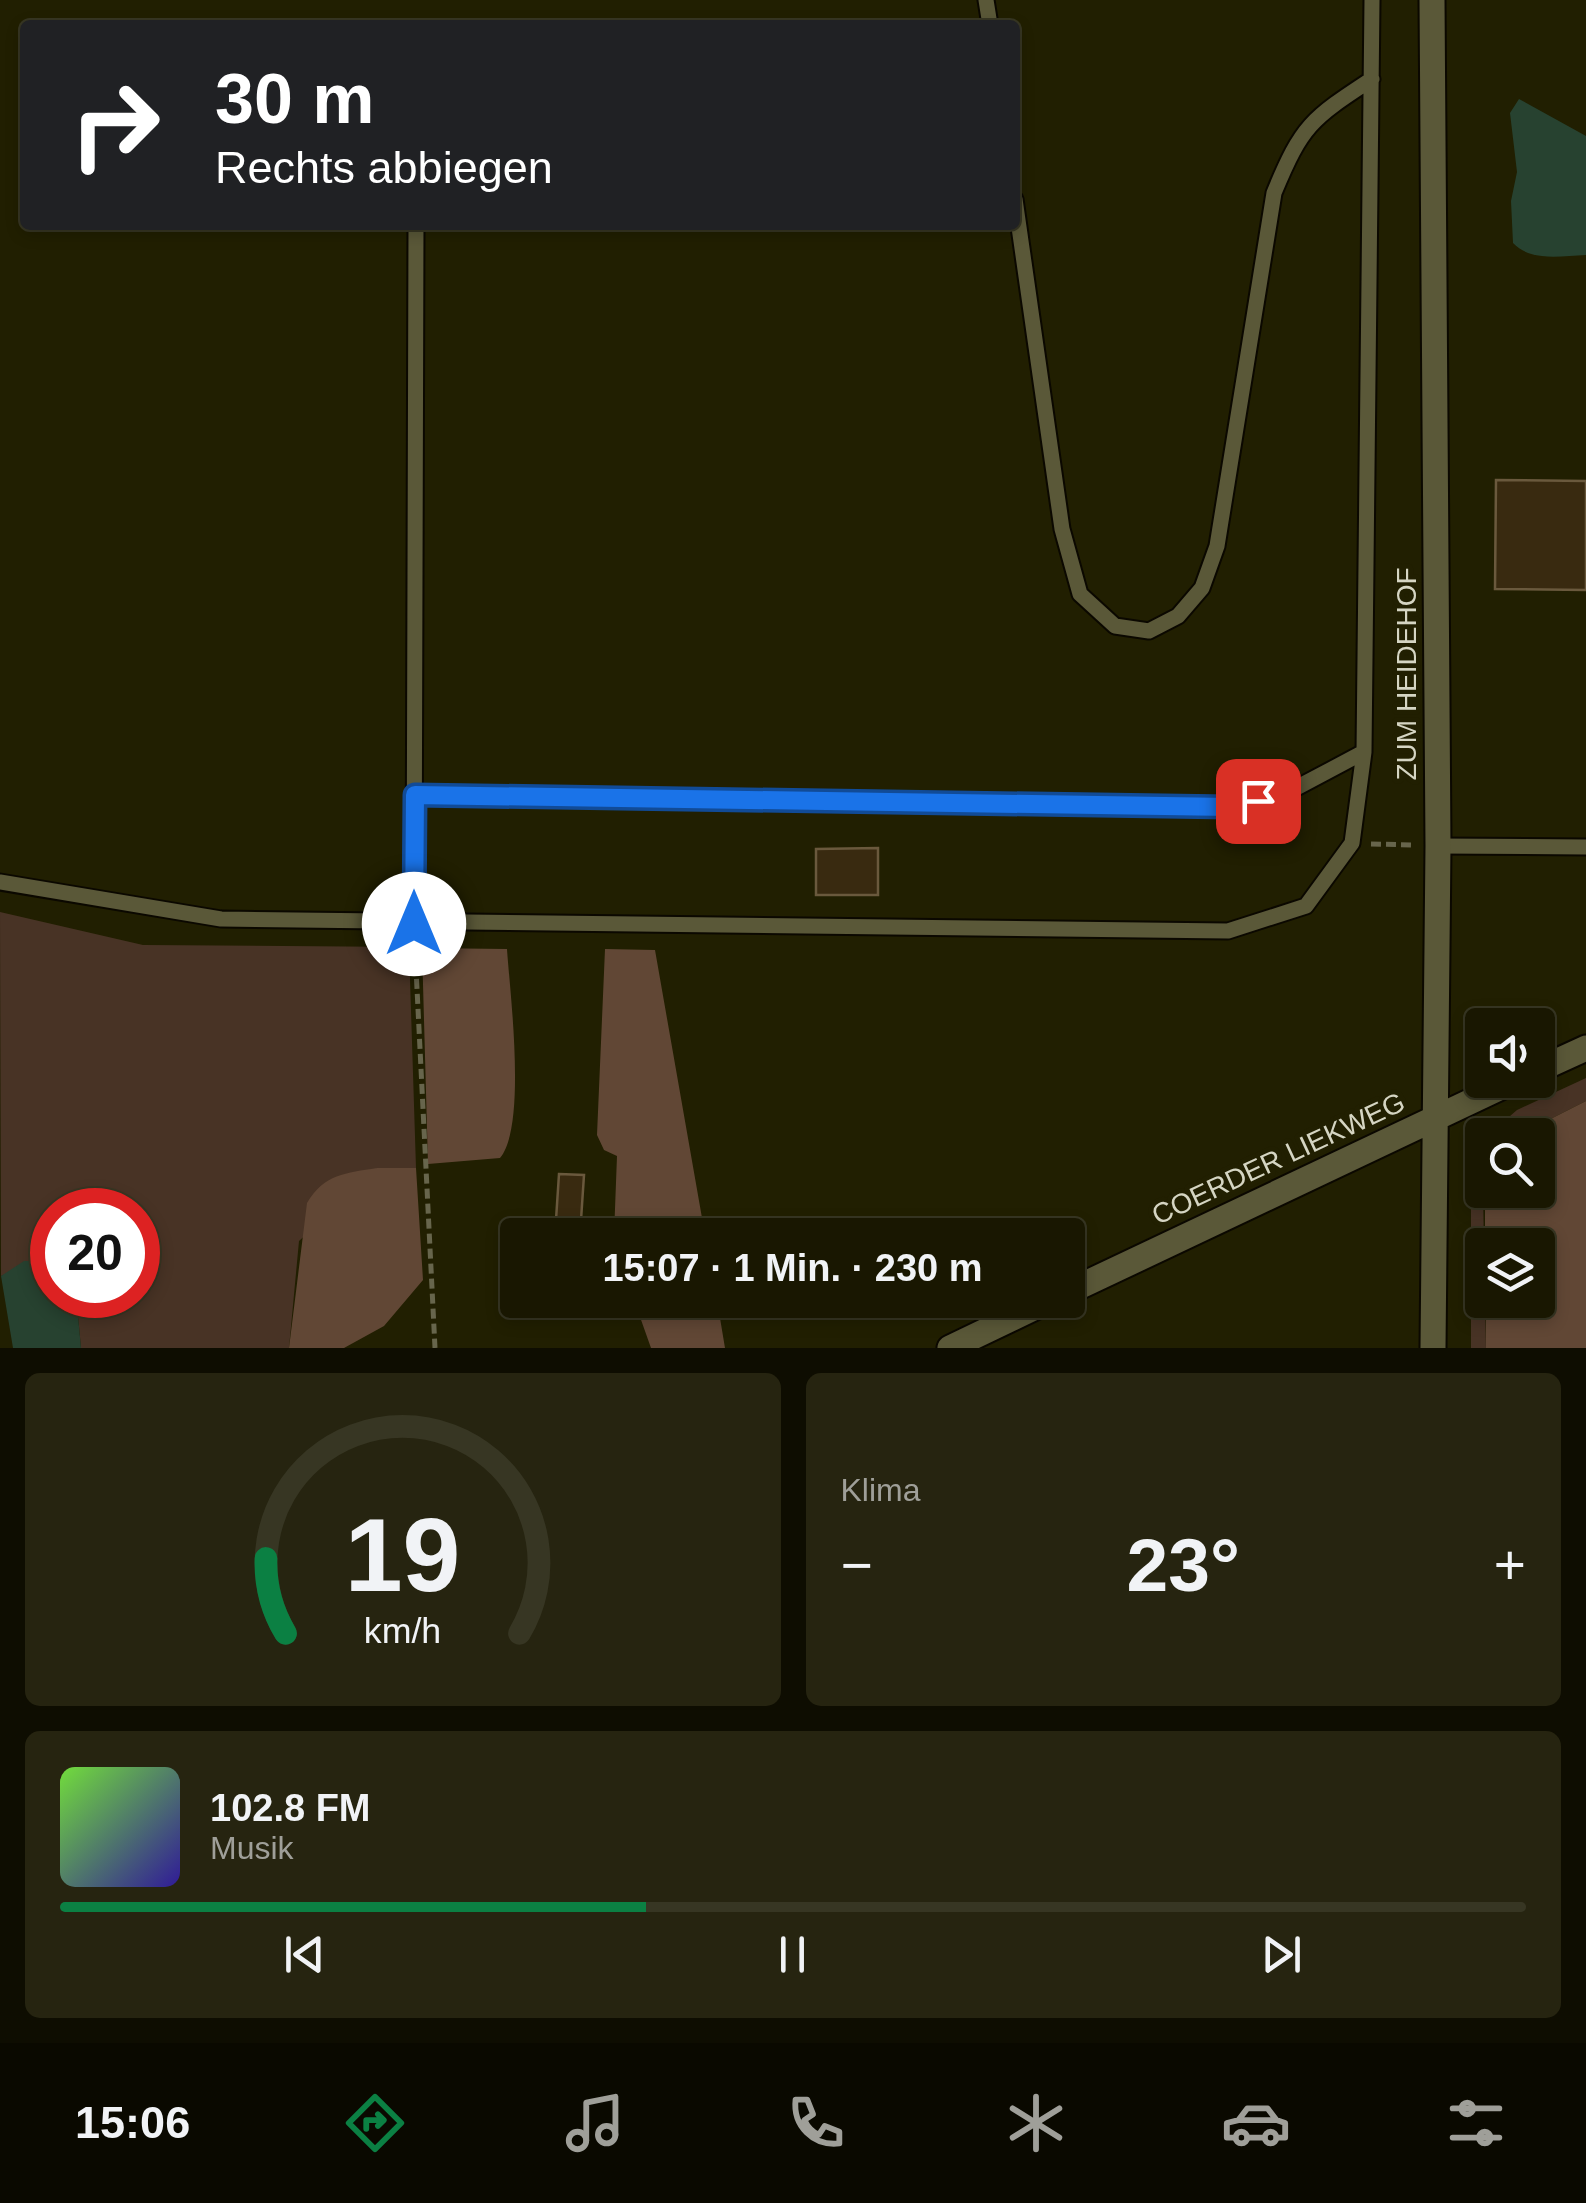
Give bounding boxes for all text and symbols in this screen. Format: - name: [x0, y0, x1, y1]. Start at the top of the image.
- icon: right: [50, 60, 180, 190]
- text: 30 m: [215, 60, 375, 138]
- text: Rechts abbiegen: [215, 142, 553, 193]
- street label: ZUM HEIDEHOF: [1391, 567, 1422, 781]
- pin: [1216, 759, 1301, 844]
- icon: arrive: [1231, 774, 1286, 829]
- position arrow: [362, 872, 466, 976]
- map controls: [1465, 1008, 1555, 1318]
- button: sound: [1465, 1008, 1555, 1098]
- street label: COERDER LIEKWEG: [1147, 1086, 1410, 1231]
- button: search: [1465, 1118, 1555, 1208]
- speed limit sign: 20: [30, 1188, 160, 1318]
- button: layers: [1465, 1228, 1555, 1318]
- text: 15:07 · 1 Min. · 230 m: [602, 1247, 983, 1289]
- text: Klima: [841, 1472, 921, 1508]
- text: 19: [345, 1497, 461, 1613]
- text: 23°: [1127, 1523, 1240, 1607]
- text: −: [841, 1534, 873, 1596]
- text: +: [1494, 1534, 1526, 1596]
- text: km/h: [364, 1611, 441, 1651]
- text: 102.8 FM: [210, 1787, 371, 1829]
- text: Musik: [210, 1830, 294, 1866]
- icon: previous: [277, 1927, 332, 1982]
- icon: pause: [765, 1927, 820, 1982]
- icon: next: [1254, 1927, 1309, 1982]
- icon: directions: [340, 2088, 410, 2158]
- icon: music: [560, 2088, 630, 2158]
- icon: phone: [781, 2088, 851, 2158]
- icon: climate: [1001, 2088, 1071, 2158]
- icon: car: [1221, 2088, 1291, 2158]
- icon: filters: [1441, 2088, 1511, 2158]
- text: 15:06: [75, 2097, 190, 2148]

